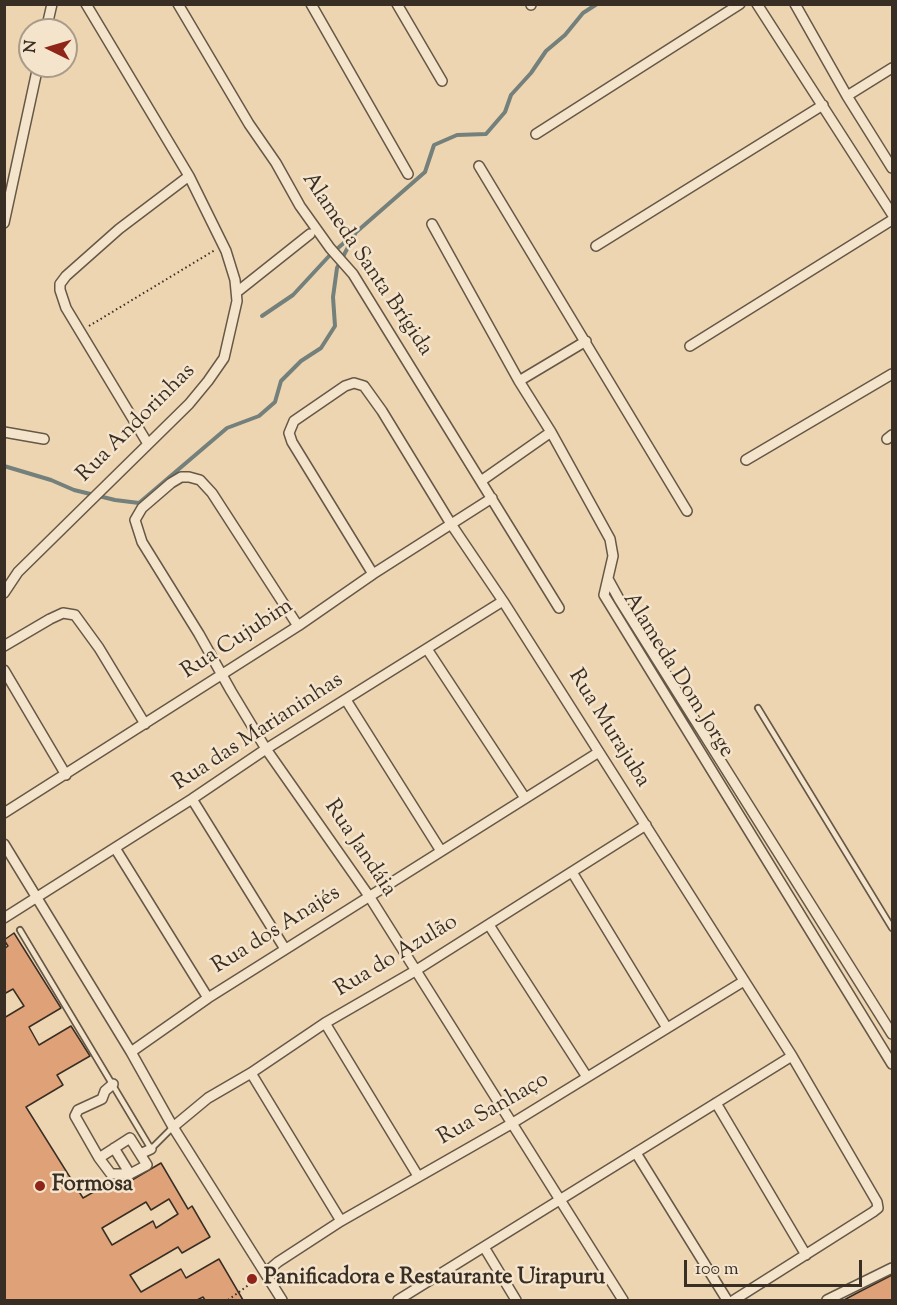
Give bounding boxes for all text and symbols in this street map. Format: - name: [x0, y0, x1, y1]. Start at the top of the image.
- north arrow: [18, 18, 78, 78]
- text: N: [20, 39, 44, 54]
- street label: Alameda Santa Brígida: [295, 168, 437, 362]
- street label: Rua Andorinhas: [72, 359, 202, 489]
- street label: Alameda Dom Jorge: [616, 589, 738, 763]
- street label: Rua Cujubim: [177, 594, 299, 686]
- street label: Rua Murajuba: [561, 665, 655, 793]
- street label: Rua das Marianinhas: [169, 668, 349, 798]
- street label: Rua Jandáia: [317, 796, 401, 902]
- street label: Rua dos Anajés: [208, 881, 346, 981]
- street label: Rua do Azulão: [331, 910, 463, 1004]
- street label: Rua Sanhaço: [434, 1068, 554, 1152]
- place label: Formosa: [52, 1173, 133, 1199]
- marker: Formosa: [33, 1179, 47, 1193]
- scale bar: [687, 1248, 866, 1286]
- text: 100 m: [695, 1257, 739, 1283]
- place label: Panificadora e Restaurante Uirapuru: [264, 1266, 605, 1292]
- marker: Panificadora e Restaurante Uirapuru: [245, 1272, 259, 1286]

